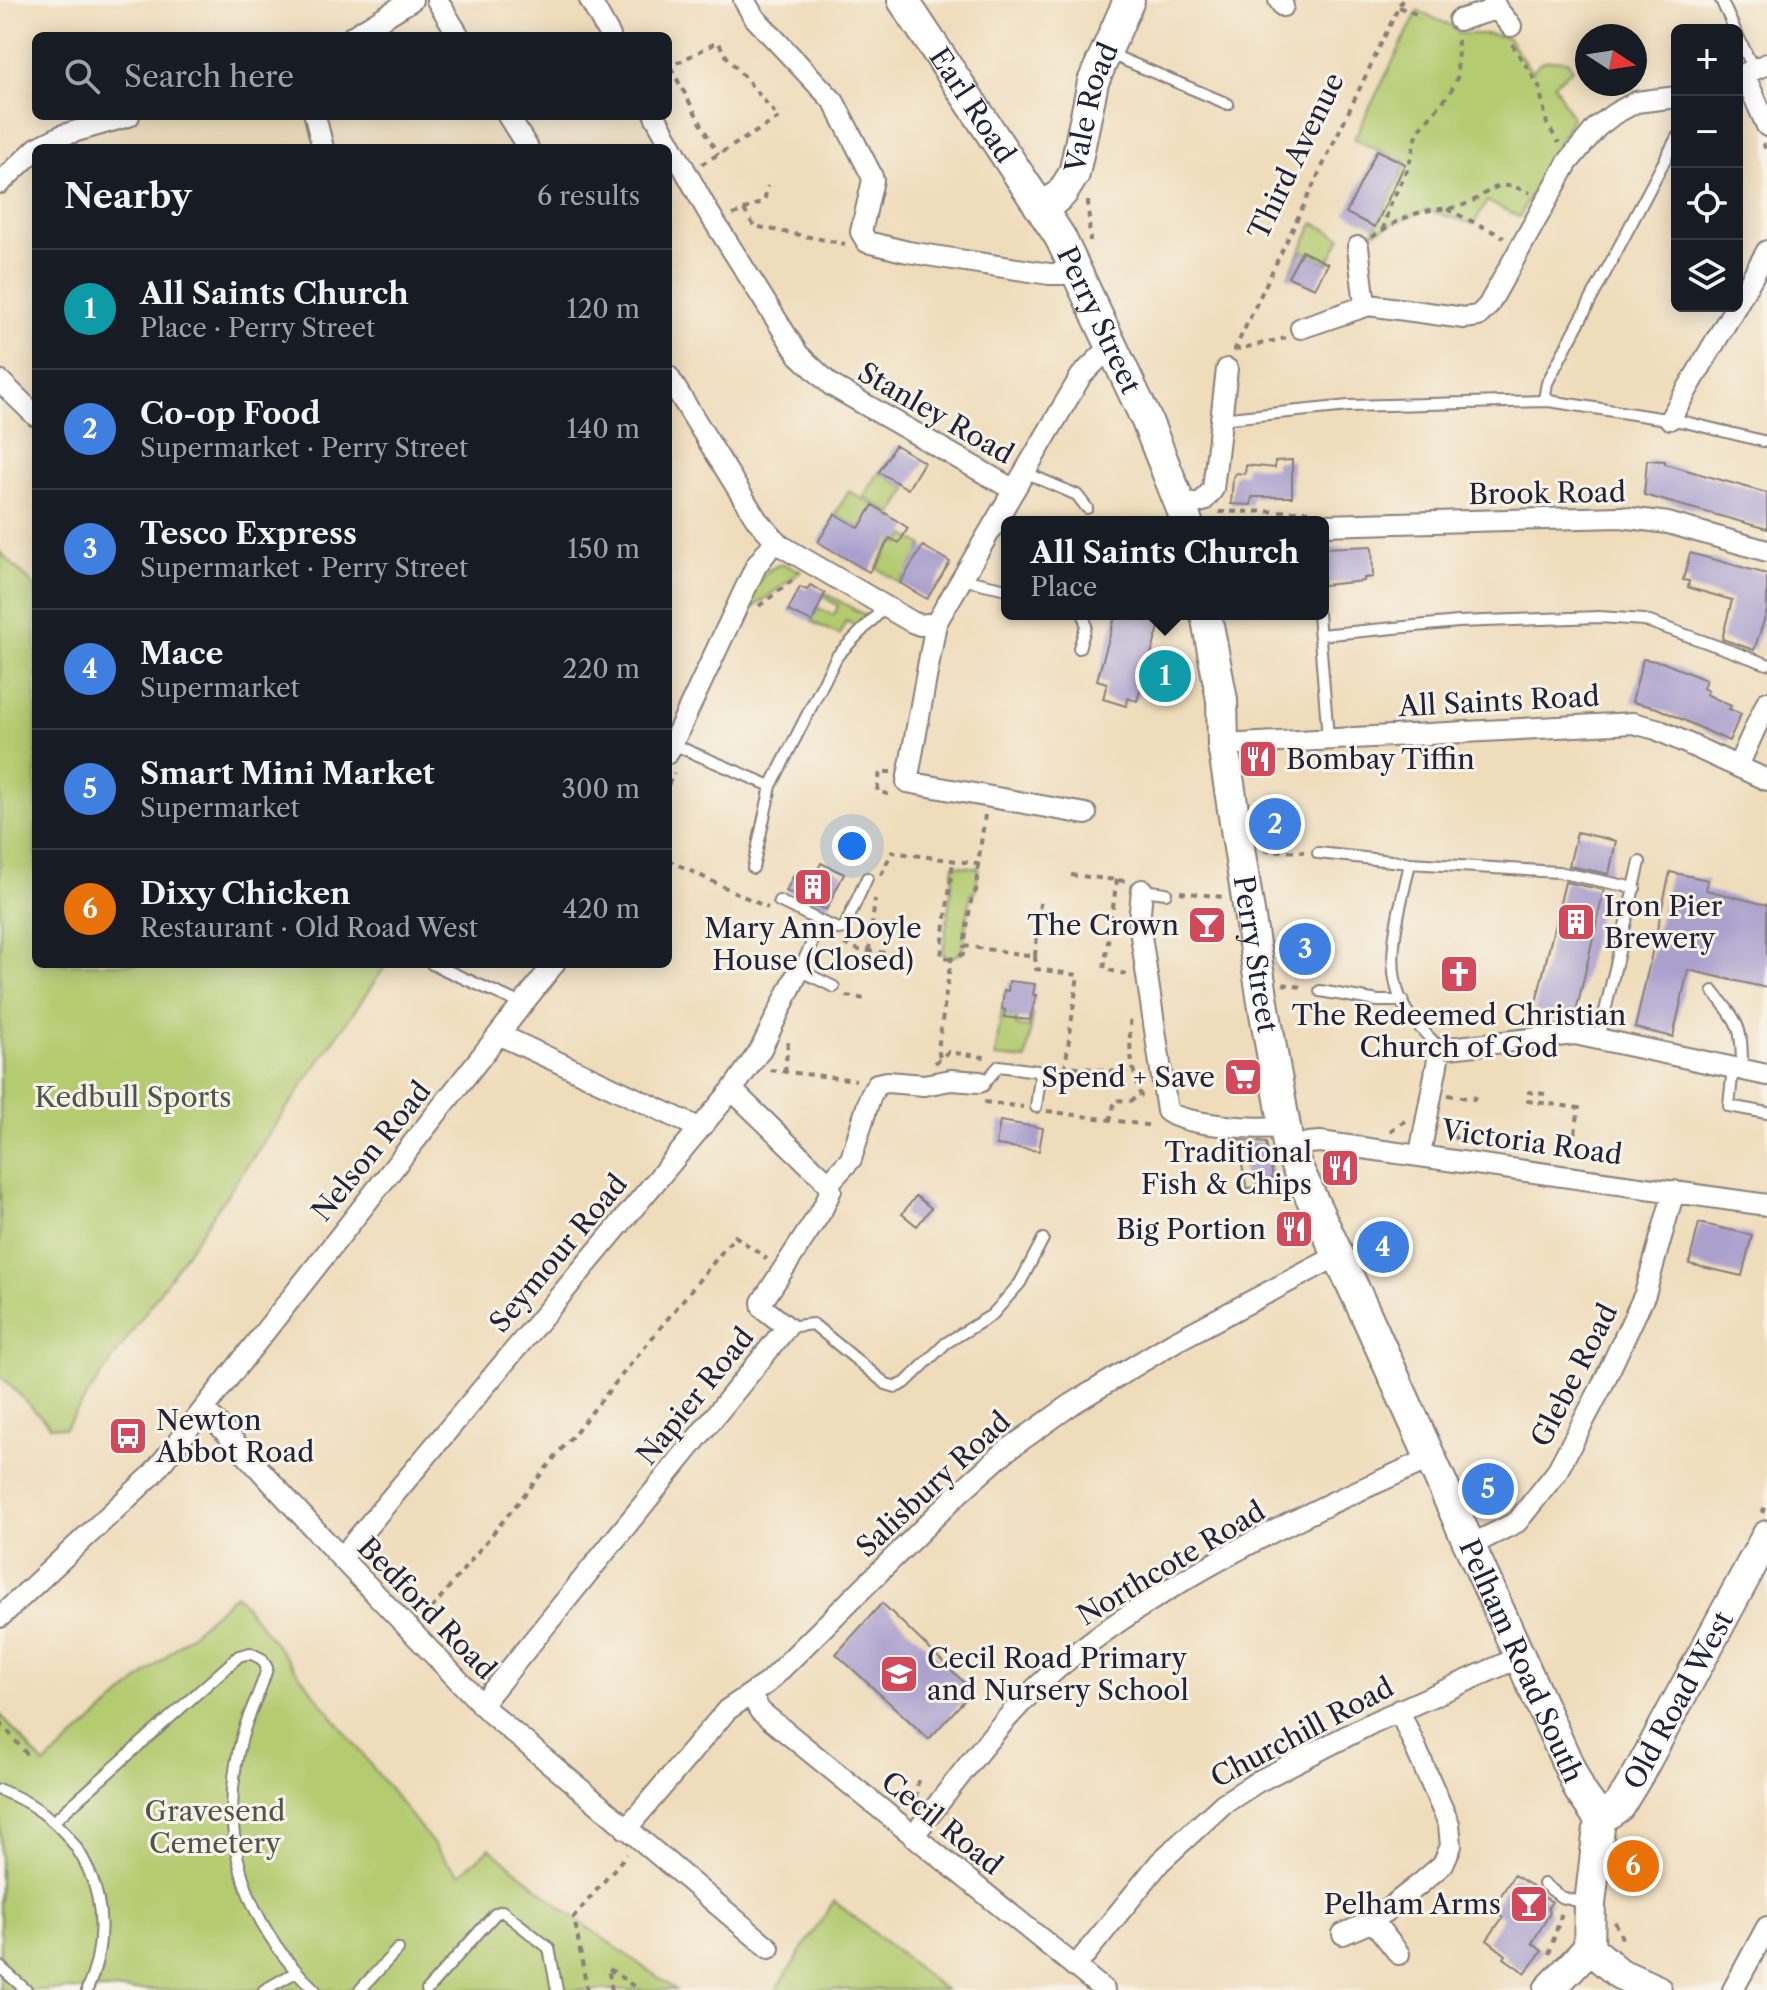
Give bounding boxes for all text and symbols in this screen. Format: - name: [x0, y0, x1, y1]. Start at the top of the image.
- north arrow: [1575, 24, 1647, 96]
- map controls: [1671, 24, 1743, 312]
- button: +: [1671, 24, 1743, 96]
- search box: [32, 32, 672, 120]
- street label: Vale Road: [1058, 37, 1125, 176]
- street label: Earl Road: [922, 41, 1023, 169]
- icon: search: [60, 54, 104, 98]
- text: Search here: [124, 58, 294, 95]
- street label: Third Avenue: [1241, 67, 1351, 245]
- button: −: [1671, 96, 1743, 168]
- button: locate: [1671, 168, 1743, 240]
- text: Nearby: [64, 175, 192, 217]
- text: 6 results: [537, 180, 640, 212]
- button: layers: [1671, 240, 1743, 312]
- street label: Perry Street: [1050, 241, 1149, 399]
- text: All Saints Church: [140, 275, 409, 312]
- text: 1: [84, 293, 96, 325]
- text: 120 m: [566, 293, 640, 325]
- text: Place · Perry Street: [140, 312, 375, 344]
- street label: Stanley Road: [852, 355, 1020, 471]
- text: Co-op Food: [140, 395, 320, 432]
- text: 2: [82, 413, 98, 445]
- text: 140 m: [566, 413, 640, 445]
- text: Supermarket · Perry Street: [140, 432, 468, 464]
- street label: Brook Road: [1468, 475, 1626, 511]
- text: Tesco Express: [140, 515, 357, 552]
- popup: [1001, 516, 1329, 620]
- text: 3: [83, 533, 97, 565]
- text: 150 m: [567, 533, 640, 565]
- text: All Saints Church: [1031, 534, 1299, 571]
- text: Supermarket · Perry Street: [140, 552, 468, 584]
- text: Place: [1031, 571, 1097, 603]
- text: Mace: [140, 635, 223, 672]
- pin: 1: [1139, 646, 1191, 706]
- text: 4: [82, 653, 98, 685]
- text: 220 m: [562, 653, 640, 685]
- text: Supermarket: [140, 672, 300, 704]
- street label: All Saints Road: [1397, 679, 1600, 723]
- restaurant icon: Bombay Tiffin: [1237, 738, 1279, 780]
- place label: Bombay Tiffin: [1286, 742, 1475, 776]
- text: Smart Mini Market: [140, 755, 435, 792]
- text: 5: [83, 773, 97, 805]
- text: 300 m: [562, 773, 640, 805]
- text: Supermarket: [140, 792, 300, 824]
- pin: 2: [1249, 794, 1301, 854]
- your location: [832, 826, 872, 866]
- building icon: Mary Ann Doyle House (Closed): [792, 866, 834, 908]
- street label: Perry Street: [1227, 873, 1285, 1035]
- text: Dixy Chicken: [140, 875, 351, 912]
- place label: Iron Pier Brewery: [1604, 889, 1723, 955]
- text: 6: [82, 893, 98, 925]
- text: 420 m: [562, 893, 640, 925]
- building icon: Iron Pier Brewery: [1555, 901, 1597, 943]
- bar icon: The Crown: [1186, 904, 1228, 946]
- place label: The Crown: [1027, 908, 1179, 942]
- place label: Mary Ann Doyle House (Closed): [704, 911, 922, 977]
- text: Restaurant · Old Road West: [140, 912, 478, 944]
- pin: 3: [1279, 919, 1331, 979]
- church icon: The Redeemed Christian Church of God: [1438, 953, 1480, 995]
- place label: The Redeemed Christian Church of God: [1292, 998, 1626, 1064]
- supermarket icon: Spend + Save: [1222, 1056, 1264, 1098]
- place label: Spend + Save: [1041, 1060, 1215, 1094]
- street label: Nelson Road: [304, 1074, 438, 1228]
- park label: Kedbull Sports: [35, 1080, 232, 1114]
- street label: Victoria Road: [1439, 1112, 1624, 1171]
- place label: Traditional Fish & Chips: [1141, 1135, 1312, 1201]
- restaurant icon: Traditional Fish & Chips: [1319, 1147, 1361, 1189]
- street label: Seymour Road: [482, 1167, 634, 1339]
- restaurant icon: Big Portion: [1273, 1208, 1315, 1250]
- place label: Big Portion: [1116, 1212, 1266, 1246]
- pin: 4: [1357, 1217, 1409, 1277]
- street label: Glebe Road: [1523, 1298, 1625, 1452]
- street label: Napier Road: [629, 1321, 761, 1471]
- place label: Newton Abbot Road: [155, 1403, 314, 1469]
- street label: Salisbury Road: [849, 1404, 1017, 1564]
- bus stop icon: Newton Abbot Road: [107, 1415, 149, 1457]
- pin: 5: [1462, 1459, 1514, 1519]
- street label: Northcote Road: [1071, 1494, 1271, 1632]
- street label: Bedford Road: [351, 1530, 503, 1686]
- street label: Pelham Road South: [1452, 1534, 1591, 1788]
- street label: Old Road West: [1616, 1605, 1740, 1795]
- place label: Cecil Road Primary and Nursery School: [927, 1641, 1189, 1707]
- school or university icon: Cecil Road Primary and Nursery School: [878, 1653, 920, 1695]
- street label: Churchill Road: [1205, 1670, 1399, 1794]
- street label: Cecil Road: [875, 1764, 1009, 1882]
- park label: Gravesend Cemetery: [145, 1794, 285, 1860]
- pin: 6: [1607, 1836, 1659, 1896]
- bar icon: Pelham Arms: [1508, 1883, 1550, 1925]
- place label: Pelham Arms: [1324, 1887, 1501, 1921]

